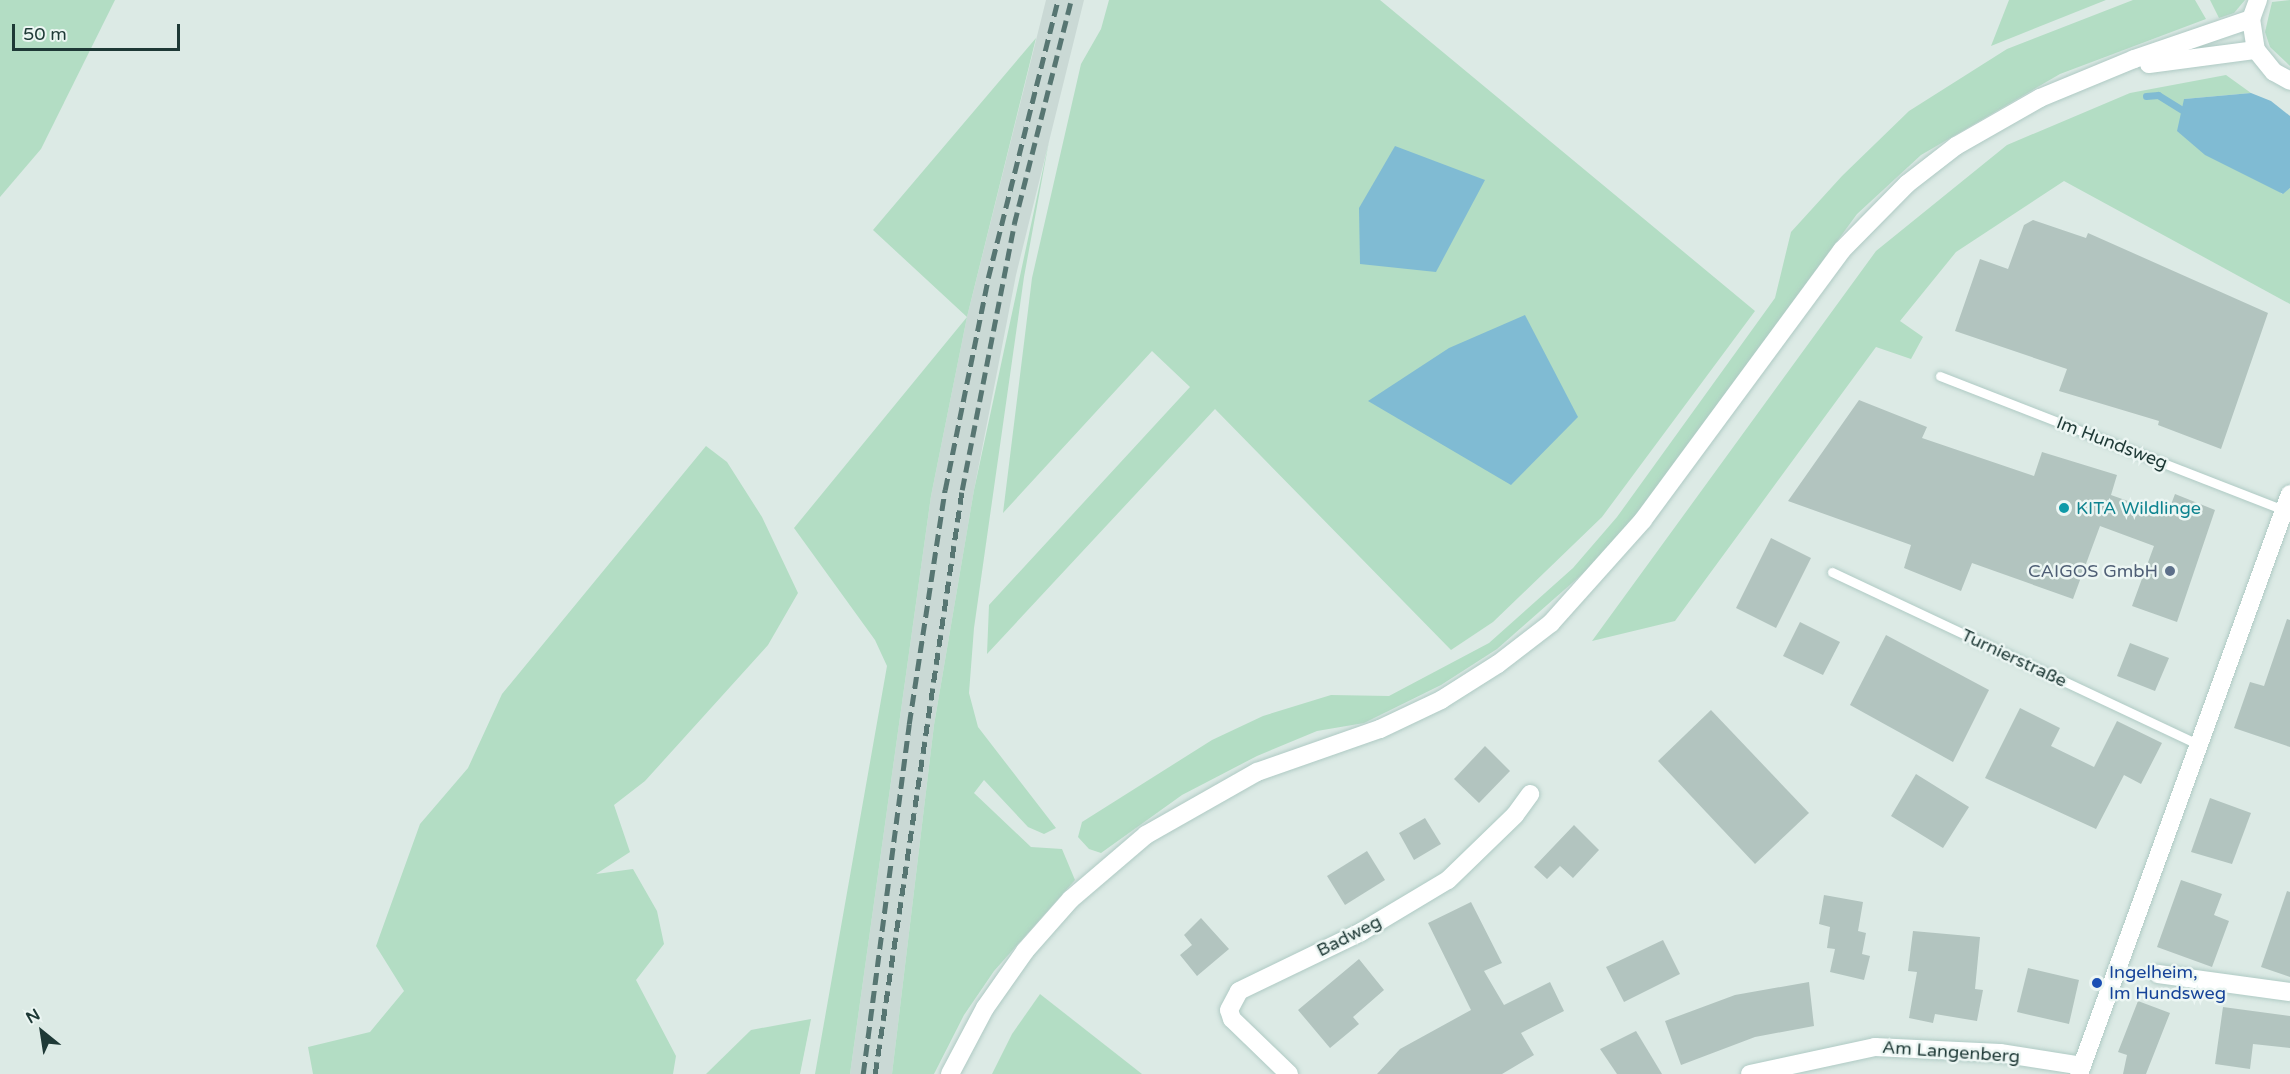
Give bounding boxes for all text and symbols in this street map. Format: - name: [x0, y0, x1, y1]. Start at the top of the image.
- scale bar: [15, 12, 183, 50]
- text: 50 m: [23, 23, 67, 45]
- street label: Im Hundsweg: [2053, 412, 2171, 474]
- place label: KITA Wildlinge: [2076, 497, 2201, 519]
- marker: KITA Wildlinge: [2057, 501, 2071, 515]
- place label: CAIGOS GmbH: [2028, 560, 2158, 582]
- marker: CAIGOS GmbH: [2163, 564, 2177, 578]
- street label: Turnierstraße: [1958, 624, 2070, 692]
- street label: Badweg: [1313, 911, 1385, 961]
- place label: Ingelheim, Im Hundsweg: [2109, 962, 2226, 1004]
- marker: Ingelheim, Im Hundsweg: [2090, 976, 2104, 990]
- north arrow: [12, 1002, 72, 1062]
- text: N: [22, 1005, 44, 1028]
- street label: Am Langenberg: [1881, 1036, 2021, 1068]

